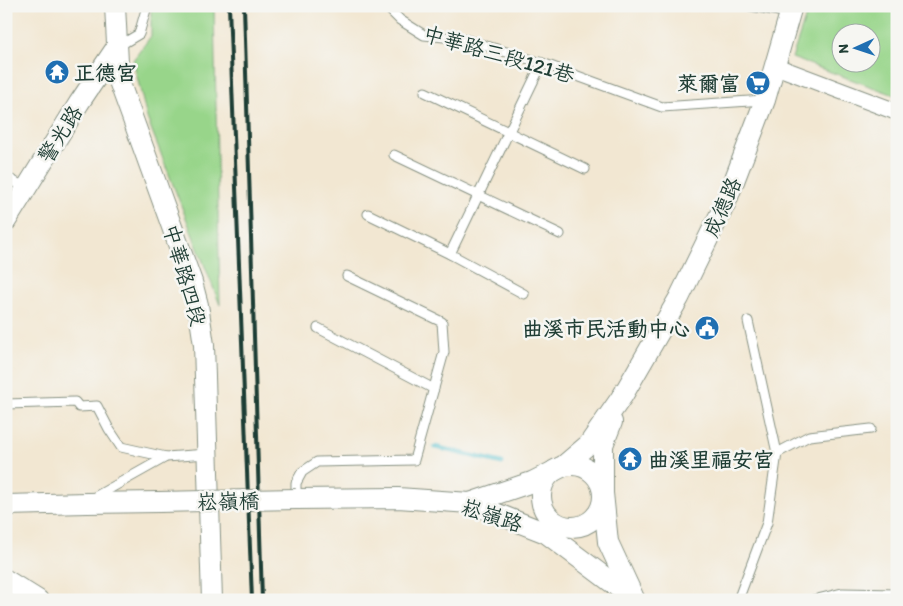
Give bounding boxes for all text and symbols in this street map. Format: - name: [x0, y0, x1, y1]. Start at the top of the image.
- street label: 中華路三段121巷: [420, 20, 578, 88]
- north arrow: [830, 22, 880, 72]
- text: N: [835, 43, 852, 54]
- temple icon: 正德宮: [44, 59, 70, 85]
- place label: 正德宮: [74, 60, 137, 85]
- supermarket icon: 萊爾富: [745, 70, 771, 96]
- place label: 萊爾富: [677, 71, 740, 96]
- street label: 警光路: [33, 101, 87, 167]
- street label: 成德路: [698, 173, 746, 241]
- street label: 中華路四段: [159, 221, 211, 329]
- public building icon: 曲溪市民活動中心: [694, 315, 720, 341]
- place label: 曲溪市民活動中心: [522, 316, 690, 341]
- temple icon: 曲溪里福安宮: [617, 446, 643, 472]
- place label: 曲溪里福安宮: [648, 447, 774, 472]
- street label: 崧嶺橋: [196, 488, 260, 514]
- street label: 崧嶺路: [458, 493, 526, 537]

